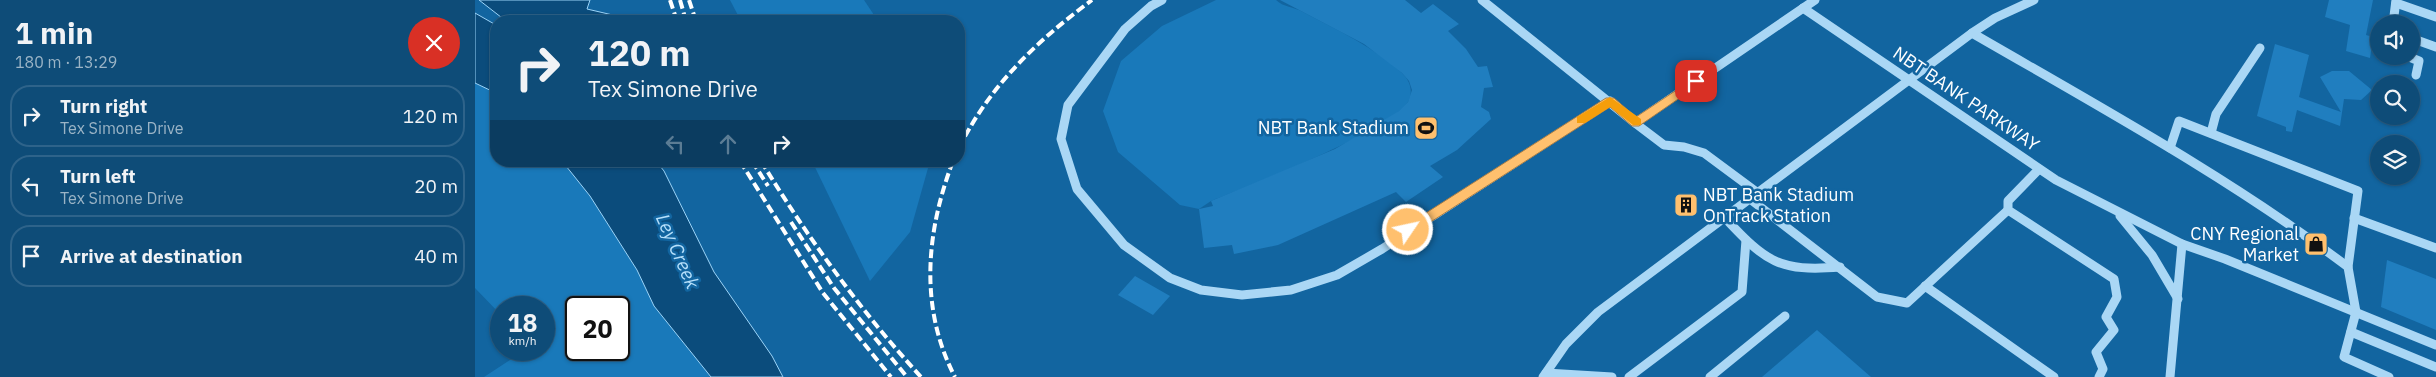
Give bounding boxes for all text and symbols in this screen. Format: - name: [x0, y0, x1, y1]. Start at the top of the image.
- text: 1 min: [15, 13, 93, 52]
- map controls: [2370, 15, 2420, 185]
- button: sound: [2370, 15, 2420, 65]
- button: close: [408, 17, 460, 69]
- text: 120 m: [588, 30, 691, 76]
- icon: right: [505, 35, 570, 100]
- street label: NBT BANK PARKWAY: [1889, 41, 2044, 156]
- text: 180 m · 13:29: [15, 52, 117, 72]
- pin: [1675, 60, 1717, 102]
- icon: arrive: [1682, 67, 1710, 95]
- text: Tex Simone Drive: [588, 74, 758, 103]
- button: search: [2370, 75, 2420, 125]
- text: Turn right: [60, 94, 147, 118]
- icon: right: [17, 102, 45, 130]
- text: 120 m: [403, 104, 458, 128]
- sports icon: NBT Bank Stadium: [1413, 115, 1439, 141]
- place label: NBT Bank Stadium: [1258, 116, 1409, 139]
- text: Tex Simone Drive: [60, 118, 184, 138]
- icon: left: [661, 130, 689, 158]
- icon: ahead: [714, 130, 742, 158]
- icon: right: [767, 130, 795, 158]
- button: layers: [2370, 135, 2420, 185]
- text: Turn left: [60, 164, 136, 188]
- icon: left: [17, 172, 45, 200]
- text: 20 m: [414, 174, 458, 198]
- place label: NBT Bank Stadium OnTrack Station: [1703, 183, 1854, 227]
- text: Tex Simone Drive: [60, 188, 184, 208]
- building icon: NBT Bank Stadium OnTrack Station: [1673, 192, 1699, 218]
- position arrow: [1381, 203, 1433, 255]
- water label: Ley Creek: [651, 210, 706, 293]
- place label: CNY Regional Market: [2190, 222, 2299, 266]
- shop icon: CNY Regional Market: [2303, 231, 2329, 257]
- icon: arrive: [17, 242, 45, 270]
- text: Arrive at destination: [60, 244, 243, 268]
- text: 40 m: [414, 244, 458, 268]
- speed limit sign: 20: [565, 296, 630, 361]
- text: 18: [507, 306, 538, 339]
- text: km/h: [508, 333, 537, 348]

